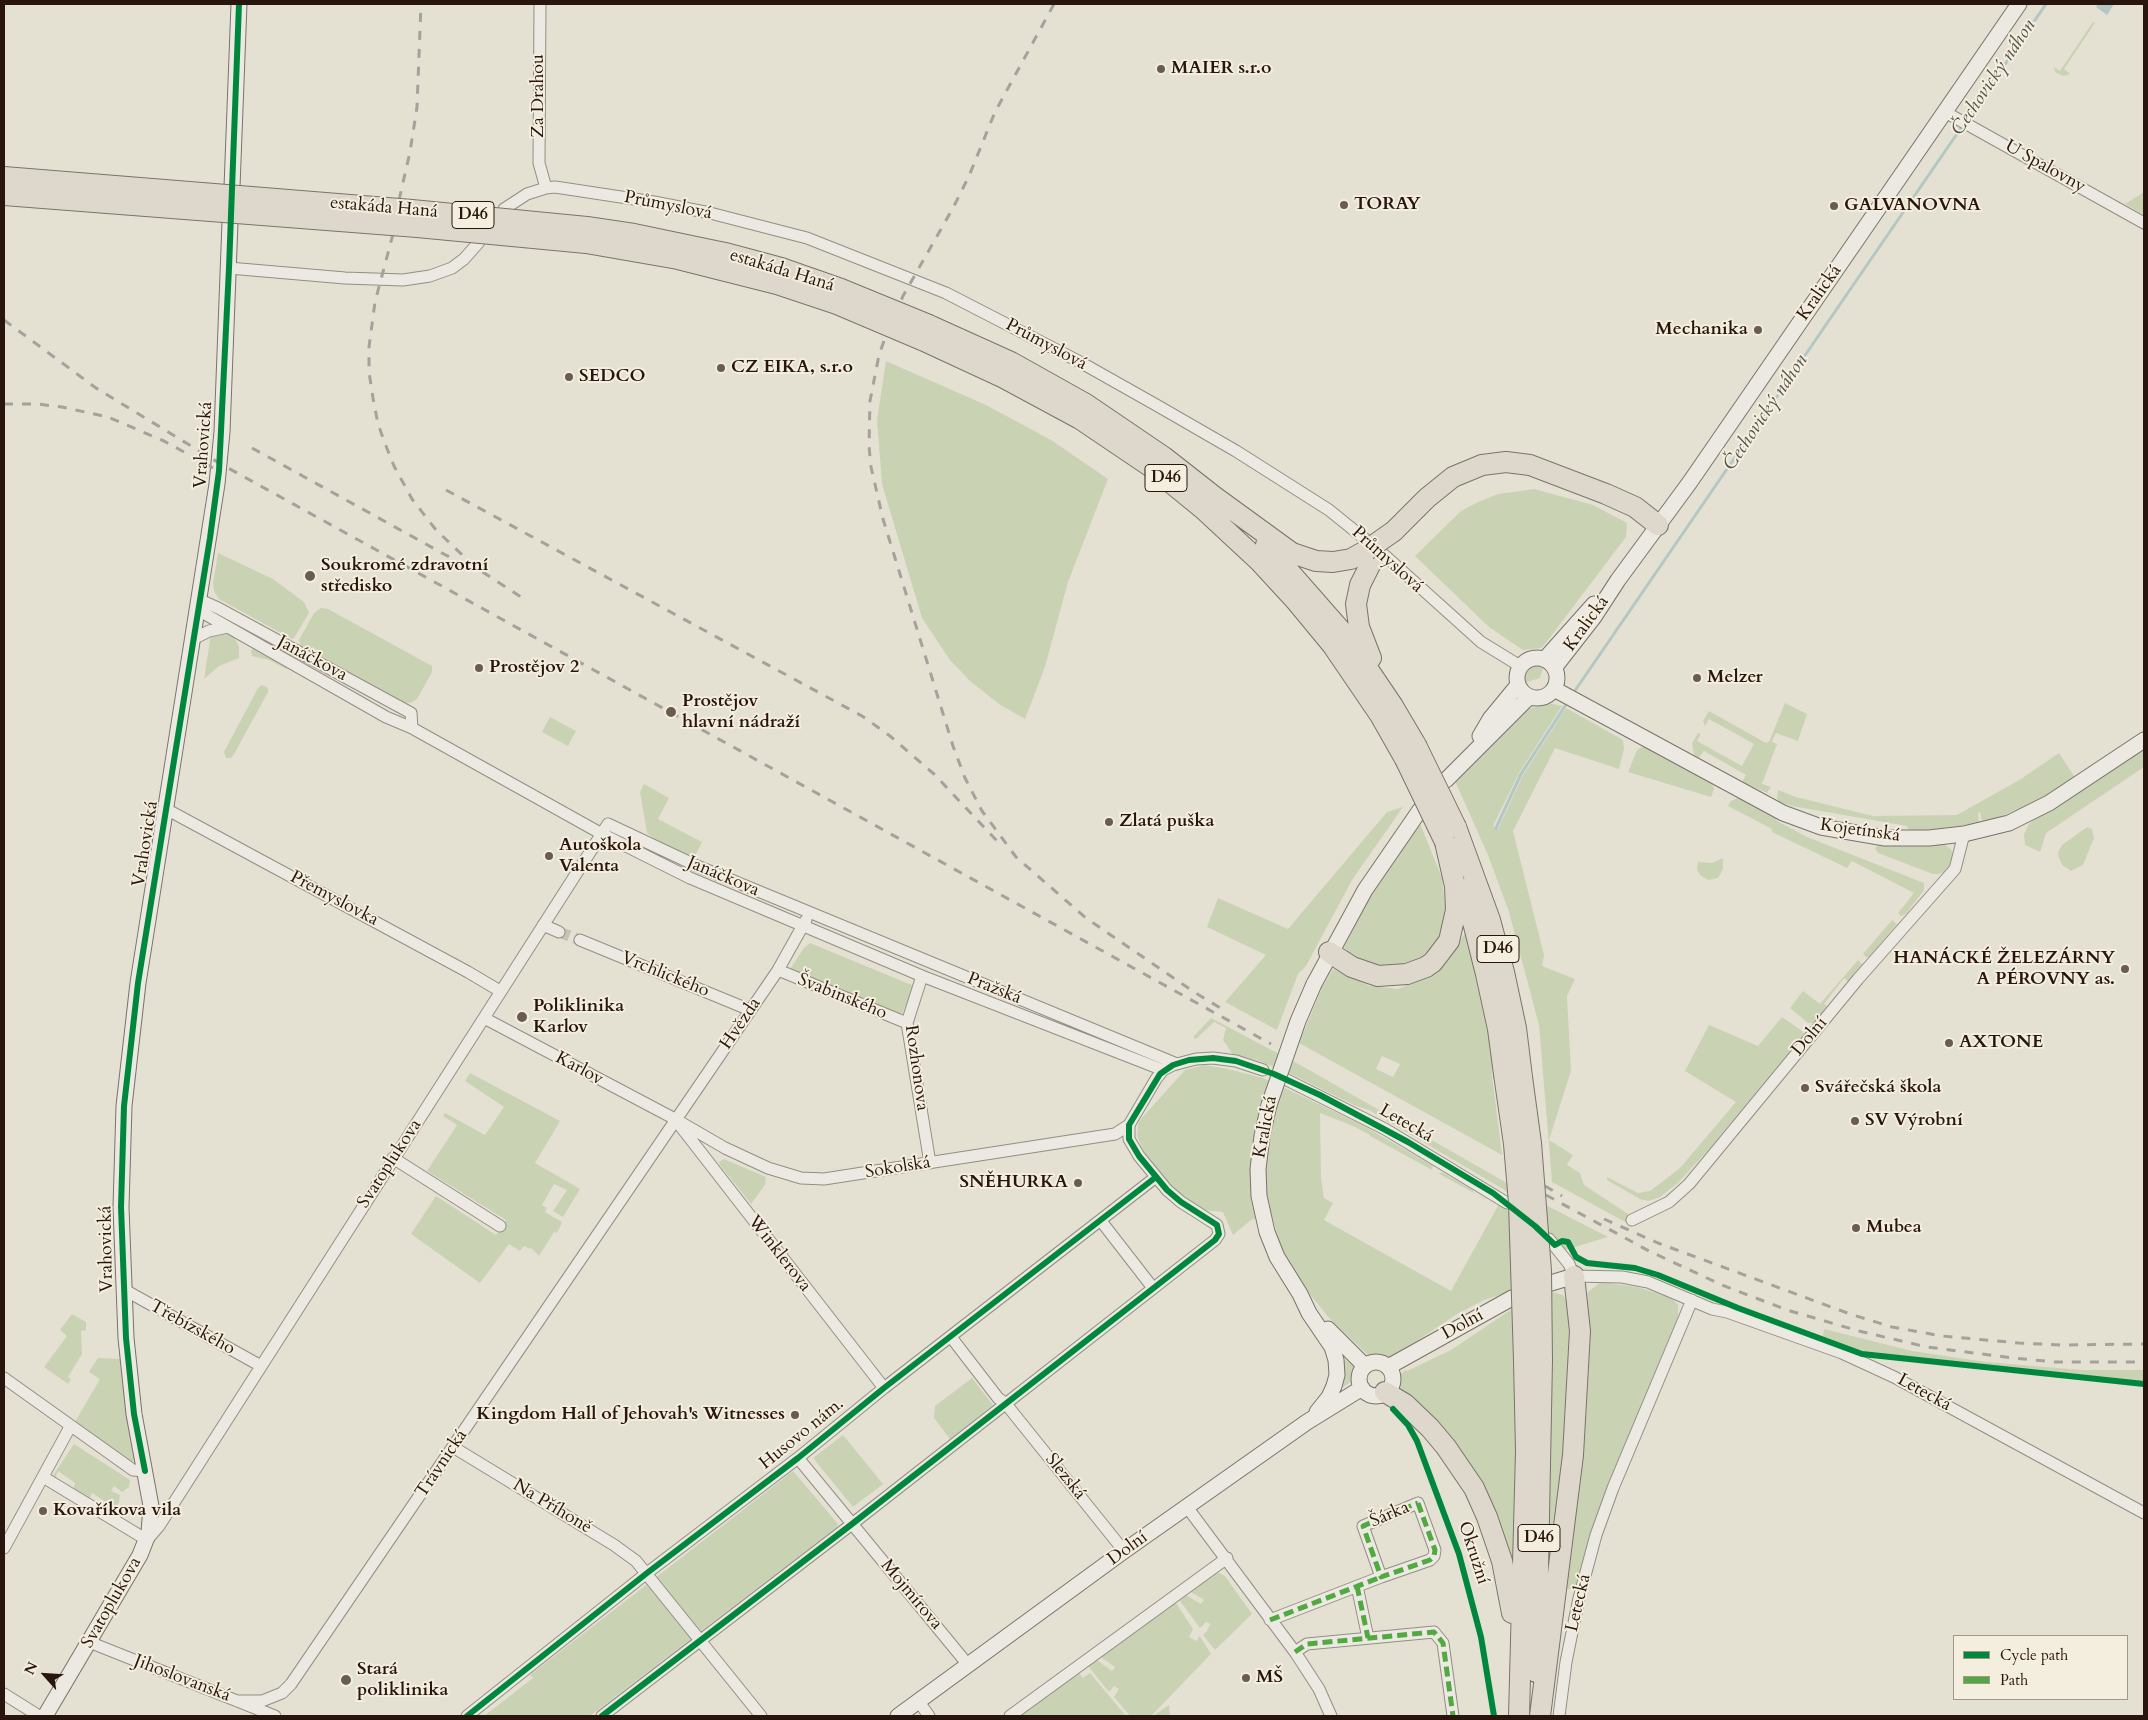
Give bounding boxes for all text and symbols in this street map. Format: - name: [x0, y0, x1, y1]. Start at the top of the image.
- water label: Čechovický náhon: [1947, 16, 2041, 140]
- street label: Za Drahou: [528, 54, 550, 138]
- place label: MAIER s.r.o: [1171, 58, 1272, 80]
- marker: MAIER s.r.o: [1155, 63, 1167, 75]
- street label: U Spalovny: [2001, 136, 2089, 198]
- street label: Průmyslová: [622, 187, 714, 225]
- street label: estakáda Haná: [329, 193, 439, 223]
- place label: TORAY: [1354, 194, 1421, 216]
- place label: GALVANOVNA: [1844, 195, 1981, 217]
- marker: TORAY: [1338, 199, 1350, 211]
- marker: GALVANOVNA: [1828, 200, 1840, 212]
- road number: D46: [452, 202, 494, 228]
- street label: estakáda Haná: [727, 245, 837, 297]
- street label: Kralická: [1793, 261, 1847, 325]
- street label: Průmyslová: [1002, 315, 1090, 375]
- place label: Mechanika: [1655, 319, 1748, 341]
- marker: Mechanika: [1752, 324, 1764, 336]
- water label: Čechovický náhon: [1719, 351, 1813, 475]
- place label: CZ EIKA, s.r.o: [731, 357, 853, 379]
- marker: CZ EIKA, s.r.o: [715, 362, 727, 374]
- place label: SEDCO: [579, 366, 645, 388]
- marker: SEDCO: [563, 371, 575, 383]
- street label: Vrahovická: [190, 401, 218, 489]
- road number: D46: [1145, 464, 1187, 492]
- street label: Průmyslová: [1347, 522, 1427, 598]
- place label: Soukromé zdravotní středisko: [321, 555, 488, 598]
- marker: Soukromé zdravotní středisko: [303, 569, 317, 583]
- street label: Kralická: [1560, 592, 1614, 656]
- street label: Janáčkova: [273, 632, 351, 686]
- place label: Prostějov 2: [489, 657, 579, 679]
- marker: Prostějov 2: [473, 662, 485, 674]
- place label: Melzer: [1707, 667, 1763, 689]
- marker: Melzer: [1691, 672, 1703, 684]
- place label: Prostějov hlavní nádraží: [682, 691, 800, 734]
- marker: Prostějov hlavní nádraží: [664, 705, 678, 719]
- street label: Vrahovická: [129, 799, 163, 889]
- place label: Zlatá puška: [1119, 811, 1214, 833]
- street label: Kojetínská: [1818, 815, 1902, 847]
- marker: Zlatá puška: [1103, 816, 1115, 828]
- place label: Autoškola Valenta: [559, 835, 642, 878]
- marker: Autoškola Valenta: [543, 850, 555, 862]
- street label: Janáčkova: [684, 852, 762, 902]
- street label: Přemyslovka: [286, 867, 382, 931]
- road number: D46: [1477, 936, 1519, 962]
- street label: Vrchlického: [618, 948, 712, 1002]
- place label: HANÁCKÉ ŽELEZÁRNY A PÉROVNY as.: [1893, 948, 2115, 991]
- marker: HANÁCKÉ ŽELEZÁRNY A PÉROVNY as.: [2119, 963, 2131, 975]
- street label: Pražská: [964, 968, 1024, 1010]
- street label: Švabinského: [794, 969, 890, 1025]
- street label: Hvězda: [716, 994, 766, 1054]
- place label: Poliklinika Karlov: [533, 996, 624, 1038]
- marker: Poliklinika Karlov: [515, 1010, 529, 1024]
- street label: Dolní: [1788, 1013, 1832, 1061]
- street label: Rozhonova: [899, 1024, 933, 1112]
- place label: AXTONE: [1959, 1032, 2043, 1054]
- marker: AXTONE: [1943, 1037, 1955, 1049]
- street label: Karlov: [551, 1047, 607, 1091]
- place label: Svářečská škola: [1815, 1077, 1941, 1099]
- marker: Svářečská škola: [1799, 1082, 1811, 1094]
- street label: Kralická: [1249, 1094, 1283, 1160]
- street label: Letecká: [1375, 1100, 1437, 1148]
- place label: SV Výrobní: [1865, 1110, 1963, 1132]
- marker: SV Výrobní: [1849, 1115, 1861, 1127]
- street label: Svatoplukova: [353, 1116, 427, 1212]
- street label: Sokolská: [864, 1152, 932, 1184]
- place label: SNĚHURKA: [959, 1172, 1068, 1194]
- marker: SNĚHURKA: [1072, 1177, 1084, 1189]
- street label: Vrahovická: [95, 1205, 119, 1293]
- street label: Winklerova: [743, 1212, 815, 1296]
- place label: Mubea: [1866, 1217, 1922, 1239]
- marker: Mubea: [1850, 1222, 1862, 1234]
- street label: Třebízského: [146, 1296, 238, 1360]
- street label: Dolní: [1438, 1305, 1488, 1345]
- street label: Letecká: [1893, 1369, 1955, 1417]
- street label: Husovo nám.: [756, 1393, 848, 1475]
- place label: Kingdom Hall of Jehovah's Witnesses: [476, 1404, 785, 1426]
- marker: Kingdom Hall of Jehovah's Witnesses: [789, 1409, 801, 1421]
- street label: Trávnická: [411, 1426, 473, 1502]
- street label: Slezská: [1040, 1450, 1090, 1504]
- street label: Na Příhoně: [509, 1475, 595, 1539]
- street label: Šárka: [1367, 1497, 1413, 1533]
- place label: Kovaříkova vila: [53, 1500, 181, 1522]
- marker: Kovaříkova vila: [37, 1505, 49, 1517]
- street label: Okružní: [1453, 1519, 1493, 1587]
- road number: D46: [1518, 1525, 1560, 1552]
- street label: Dolní: [1104, 1527, 1152, 1571]
- street label: Svatoplukova: [77, 1554, 147, 1652]
- street label: Mojmírova: [875, 1555, 947, 1635]
- street label: Letecká: [1562, 1572, 1596, 1634]
- legend: [1953, 1635, 2128, 1700]
- text: Cycle path: [2000, 1645, 2068, 1665]
- north arrow: [20, 1650, 70, 1700]
- street label: Jihoslovanská: [131, 1651, 233, 1707]
- text: N: [20, 1659, 42, 1678]
- place label: Stará poliklinika: [357, 1659, 448, 1702]
- place label: MŠ: [1256, 1667, 1283, 1689]
- text: Path: [2000, 1670, 2028, 1690]
- marker: MŠ: [1240, 1672, 1252, 1684]
- marker: Stará poliklinika: [339, 1673, 353, 1687]

